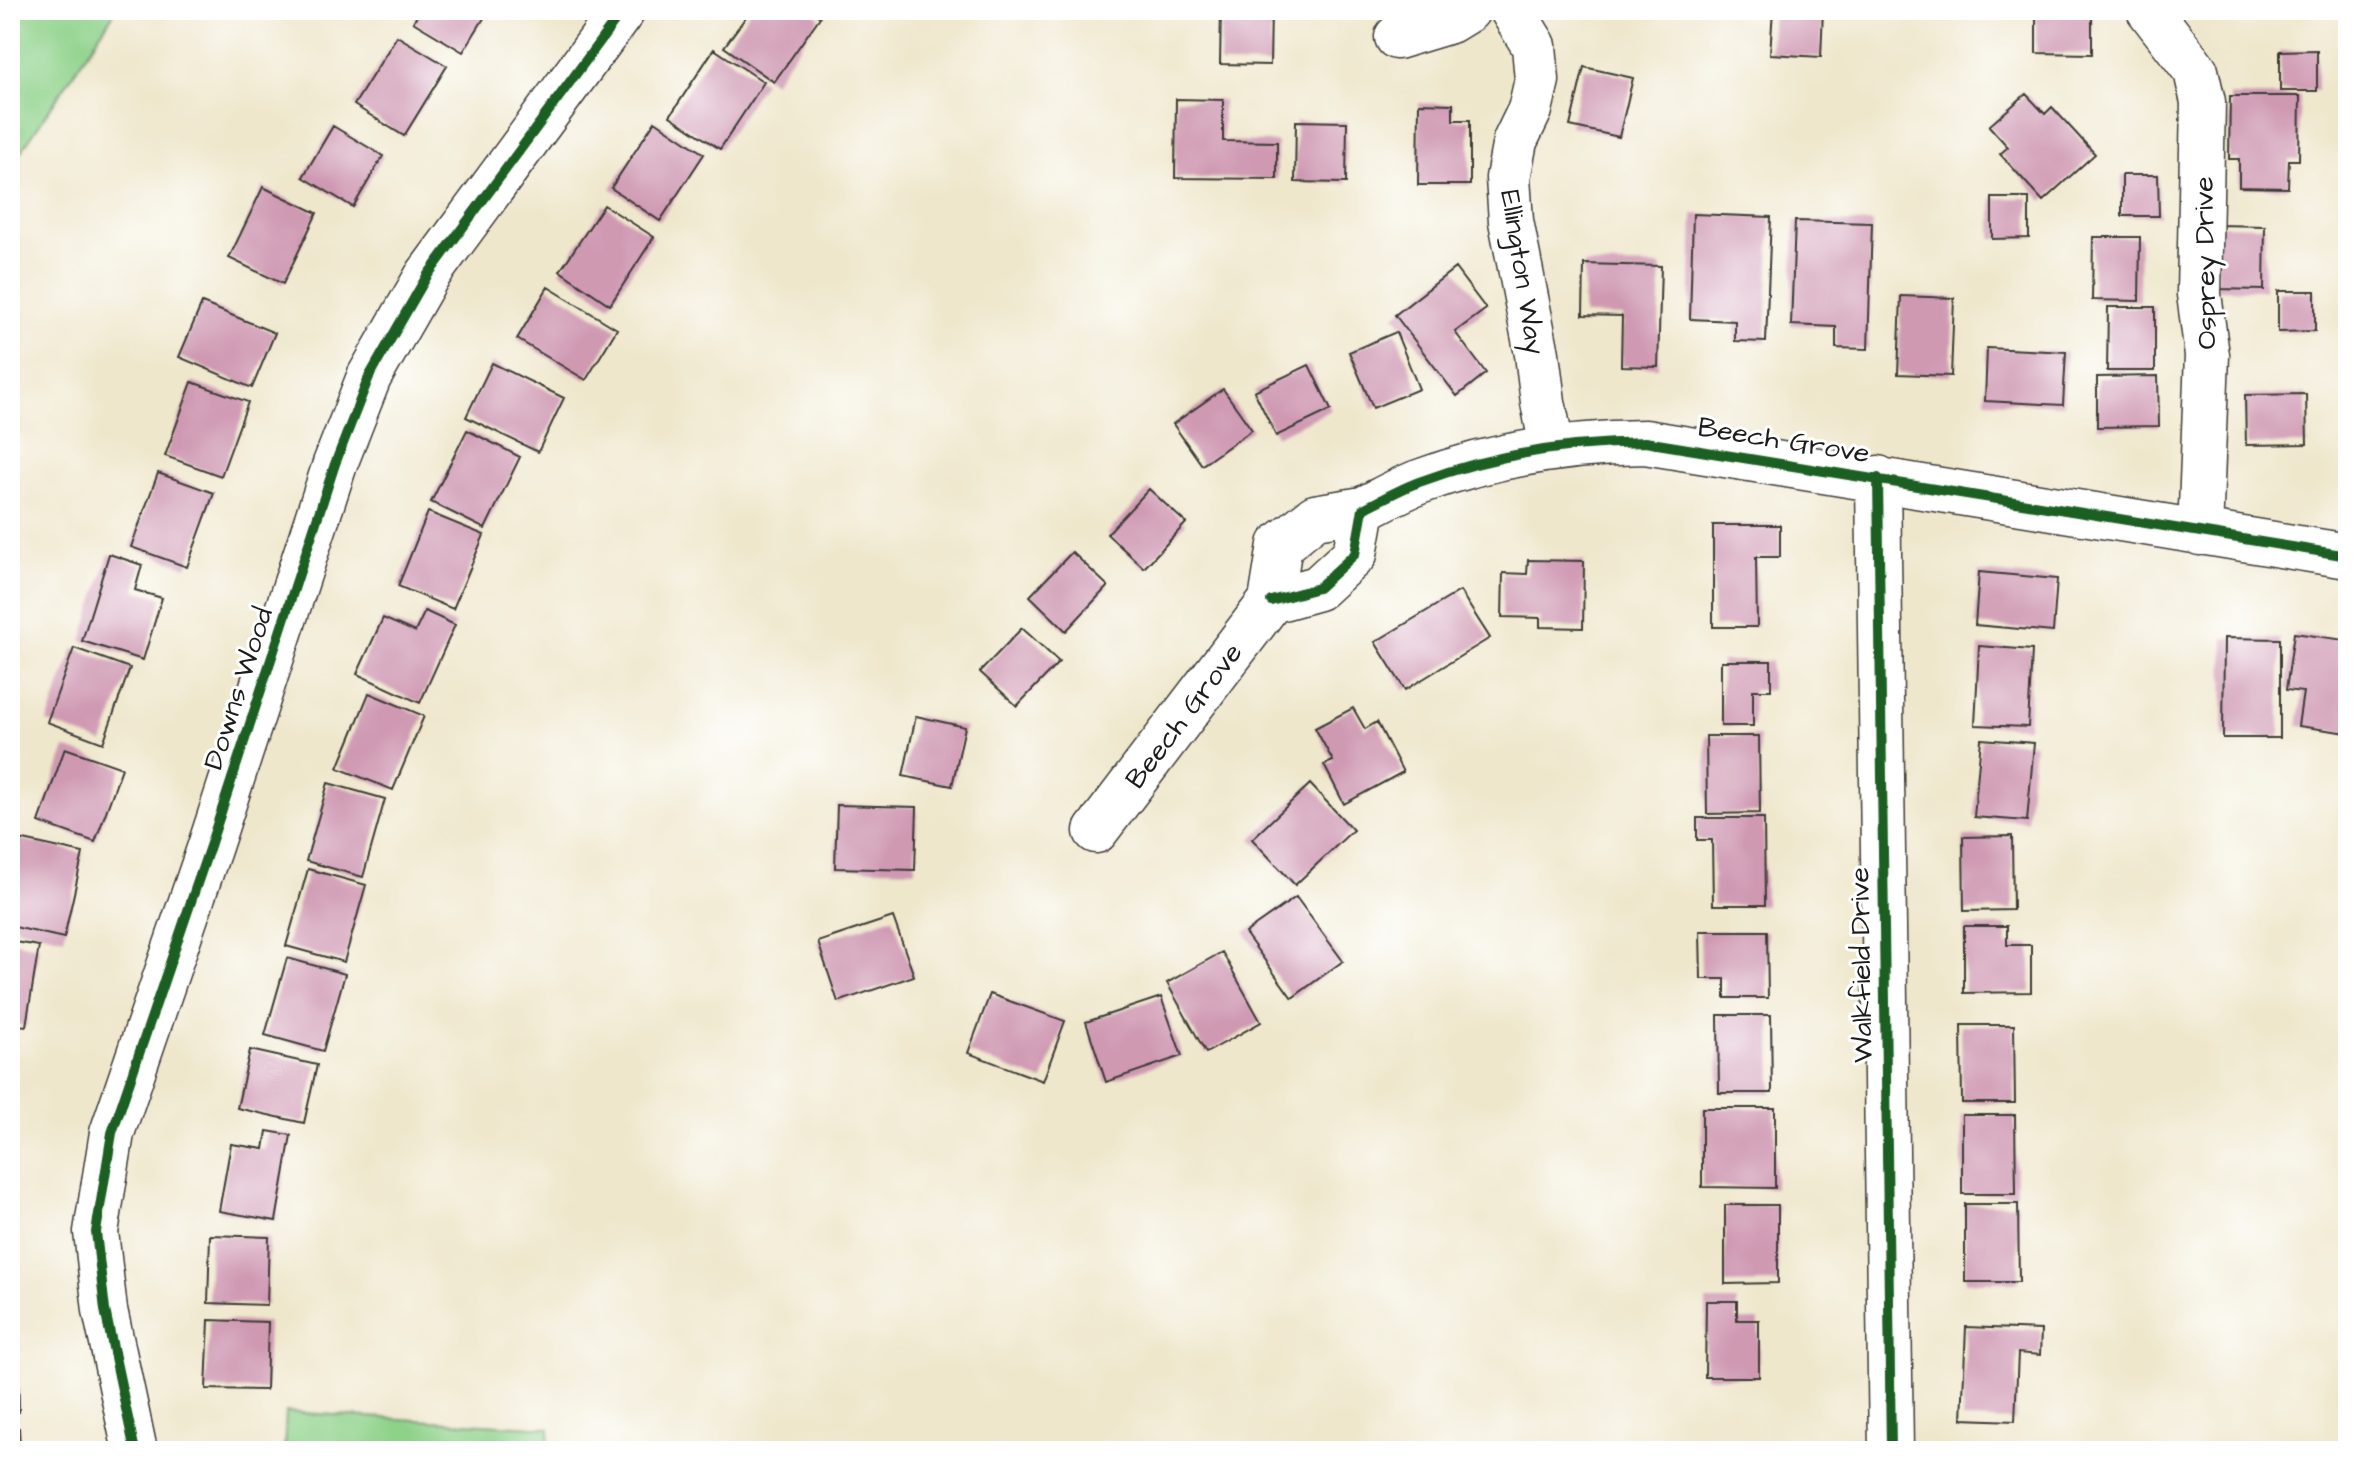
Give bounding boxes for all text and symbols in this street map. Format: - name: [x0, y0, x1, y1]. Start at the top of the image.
- street label: Osprey Drive: [2184, 176, 2229, 350]
- street label: Ellington Way: [1488, 187, 1555, 358]
- street label: Beech Grove: [1695, 408, 1872, 473]
- street label: Downs Wood: [194, 603, 283, 774]
- street label: Beech Grove: [1116, 635, 1252, 797]
- street label: Walkfield Drive: [1840, 867, 1883, 1063]

